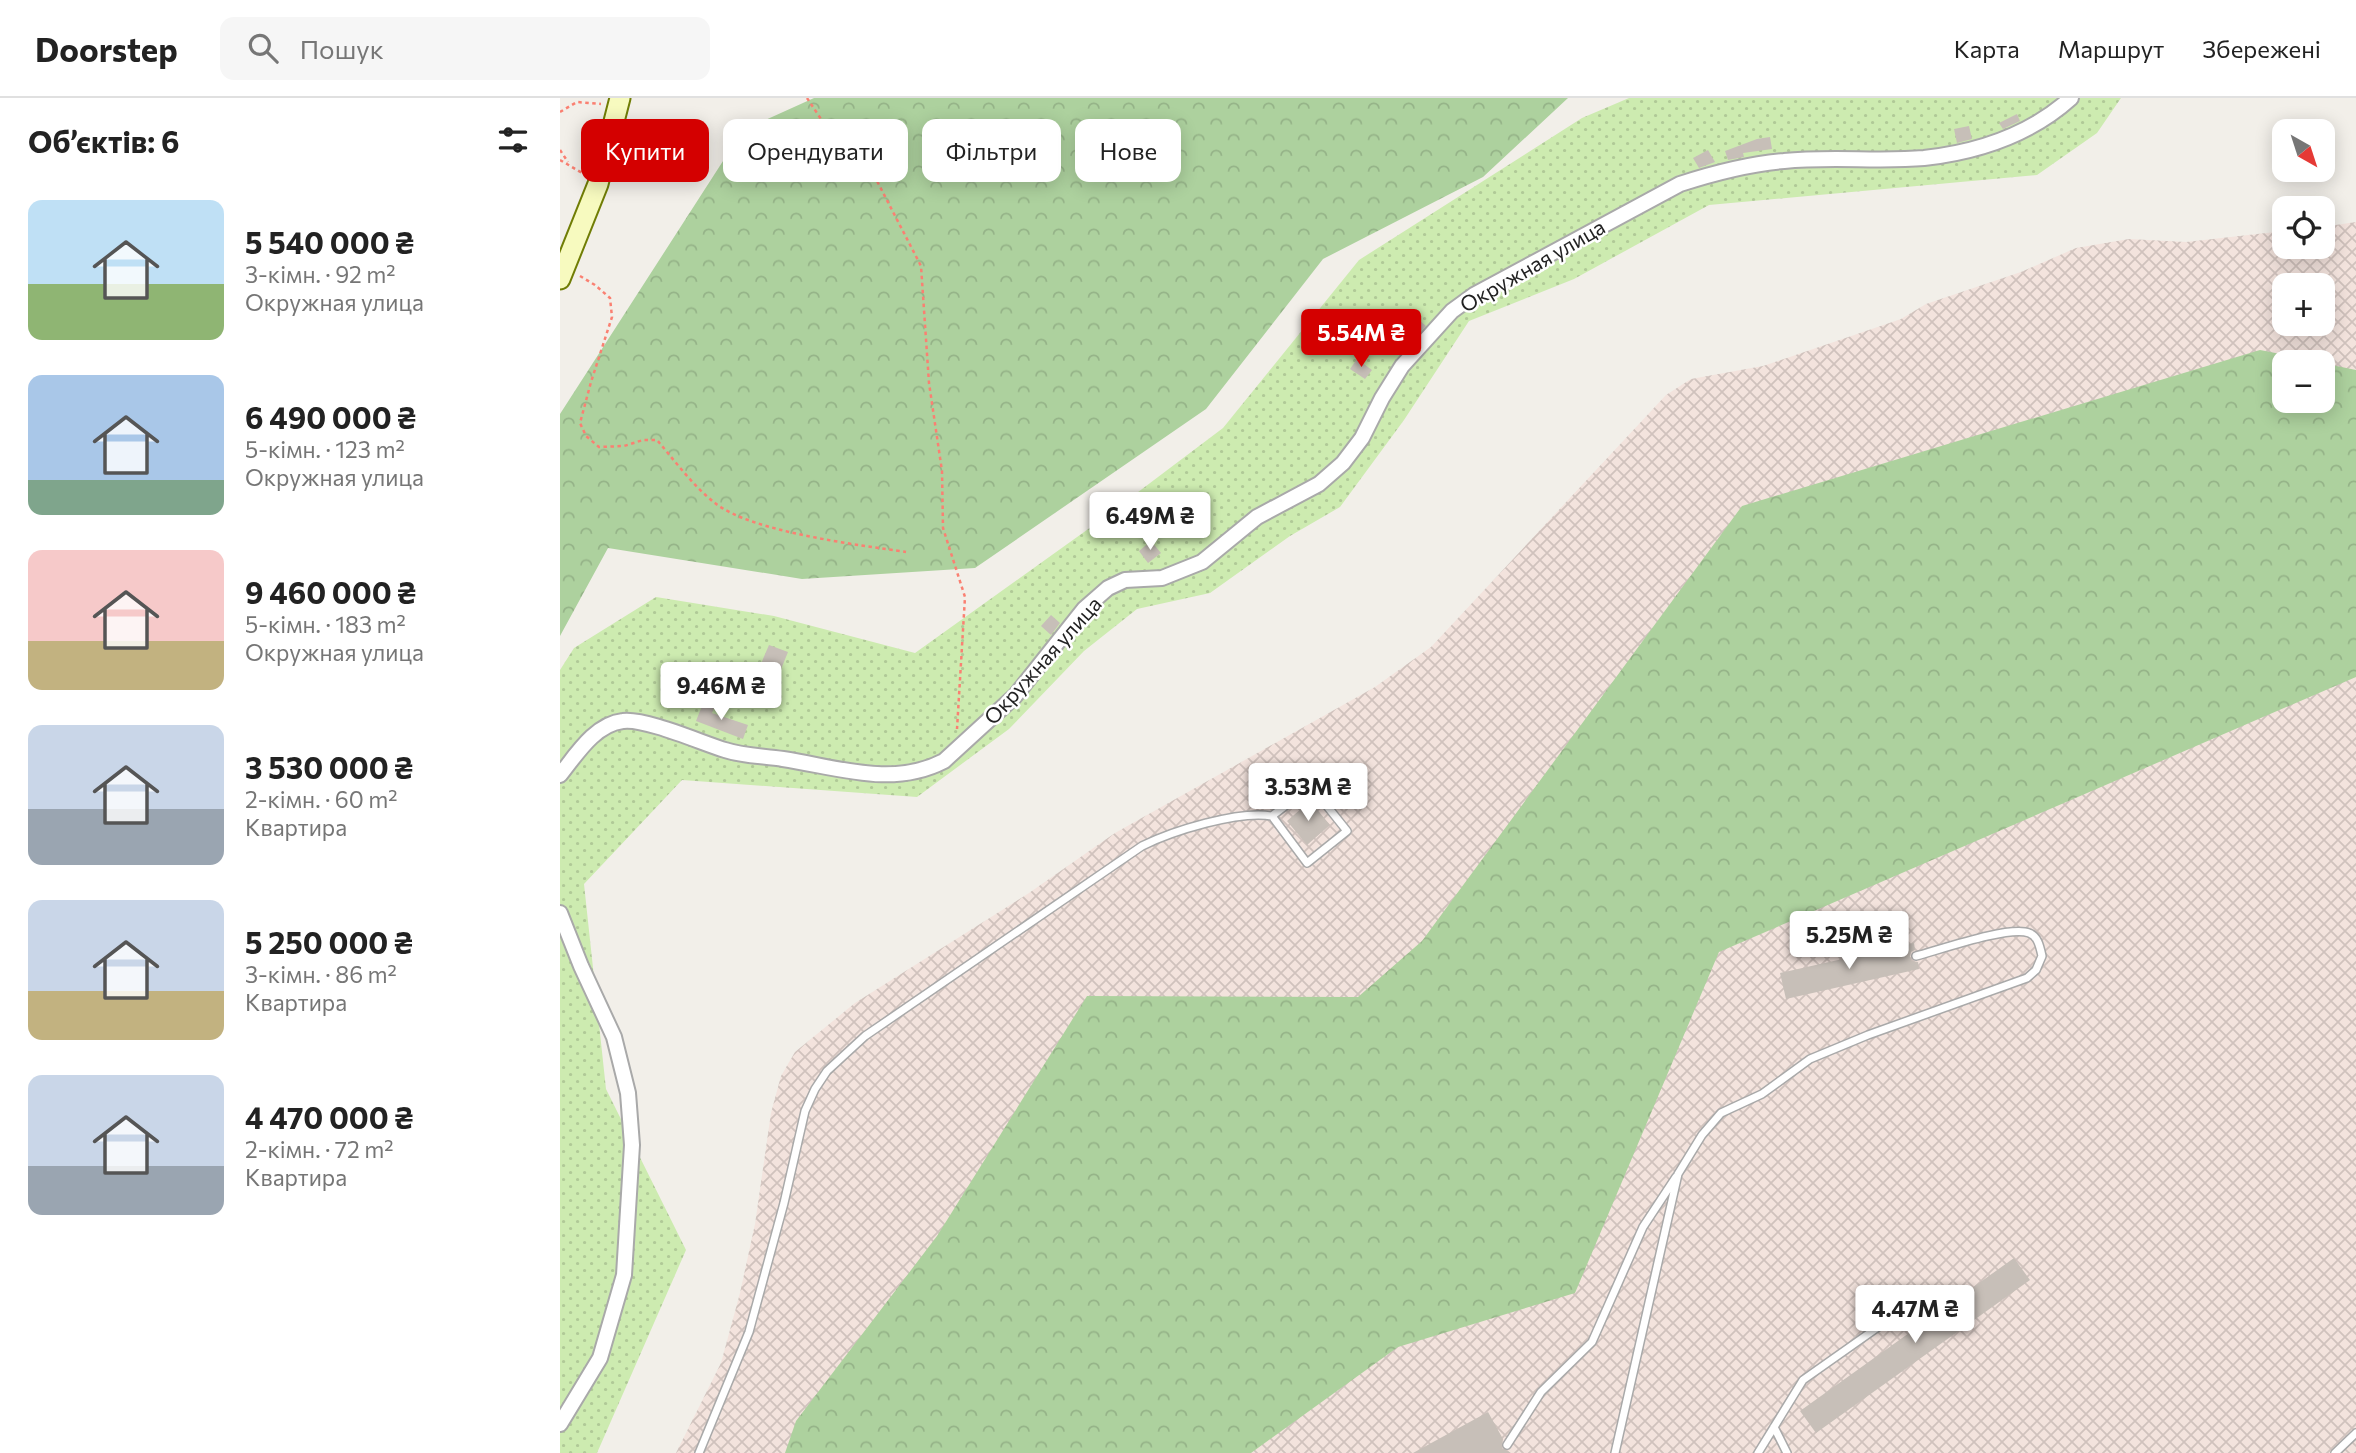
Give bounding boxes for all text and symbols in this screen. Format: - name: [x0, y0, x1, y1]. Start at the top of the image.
- search box: [220, 17, 710, 80]
- text: Doorstep: [35, 28, 178, 69]
- icon: search: [244, 29, 282, 67]
- text: Пошук: [300, 33, 384, 64]
- text: Карта: [1954, 34, 2020, 63]
- text: Маршрут: [2058, 34, 2164, 63]
- text: Збережені: [2202, 34, 2321, 63]
- chip: Купити: [581, 119, 709, 182]
- chip: Орендувати: [723, 119, 908, 182]
- chip: Фільтри: [922, 119, 1061, 182]
- chip: Нове: [1075, 119, 1181, 182]
- north arrow: [2272, 119, 2334, 182]
- map controls: [2272, 119, 2335, 413]
- icon: filters: [494, 121, 532, 159]
- text: Об’єктів: 6: [28, 122, 179, 159]
- button: locate: [2272, 196, 2335, 259]
- street label: Окружная улица: [1455, 213, 1609, 317]
- text: 5 540 000 ₴: [245, 223, 414, 260]
- icon: home: [84, 228, 168, 312]
- text: 3-кімн. · 92 m²: [245, 260, 396, 288]
- button: +: [2272, 273, 2335, 336]
- text: Окружная улица: [245, 288, 424, 316]
- pin: 5.54M ₴: [1296, 310, 1426, 369]
- text: 5.54M ₴: [1317, 318, 1405, 346]
- button: −: [2272, 350, 2335, 413]
- text: 6 490 000 ₴: [245, 398, 416, 435]
- icon: home: [84, 403, 168, 487]
- text: 5-кімн. · 123 m²: [245, 435, 405, 463]
- text: Окружная улица: [245, 463, 424, 491]
- pin: 6.49M ₴: [1085, 492, 1215, 552]
- text: 6.49M ₴: [1105, 501, 1195, 529]
- text: 9 460 000 ₴: [245, 573, 416, 610]
- icon: home: [84, 578, 168, 662]
- street label: Окружная улица: [978, 591, 1106, 729]
- text: 5-кімн. · 183 m²: [245, 610, 406, 638]
- text: Окружная улица: [245, 638, 424, 666]
- pin: 9.46M ₴: [656, 662, 786, 722]
- text: 9.46M ₴: [676, 671, 766, 699]
- text: 3 530 000 ₴: [245, 748, 413, 785]
- icon: home: [84, 753, 168, 837]
- pin: 3.53M ₴: [1243, 764, 1373, 823]
- text: 3.53M ₴: [1265, 772, 1351, 800]
- text: 2-кімн. · 60 m²: [245, 785, 398, 813]
- text: Квартира: [245, 813, 347, 841]
- pin: 5.25M ₴: [1784, 912, 1914, 971]
- text: 5.25M ₴: [1806, 920, 1892, 948]
- text: 5 250 000 ₴: [245, 923, 413, 960]
- icon: home: [84, 928, 168, 1012]
- text: 3-кімн. · 86 m²: [245, 960, 397, 988]
- text: Квартира: [245, 988, 347, 1016]
- text: 4 470 000 ₴: [245, 1098, 413, 1135]
- icon: home: [84, 1103, 168, 1187]
- text: 2-кімн. · 72 m²: [245, 1135, 393, 1163]
- text: Квартира: [245, 1163, 347, 1191]
- pin: 4.47M ₴: [1850, 1286, 1980, 1345]
- text: 4.47M ₴: [1871, 1294, 1959, 1322]

